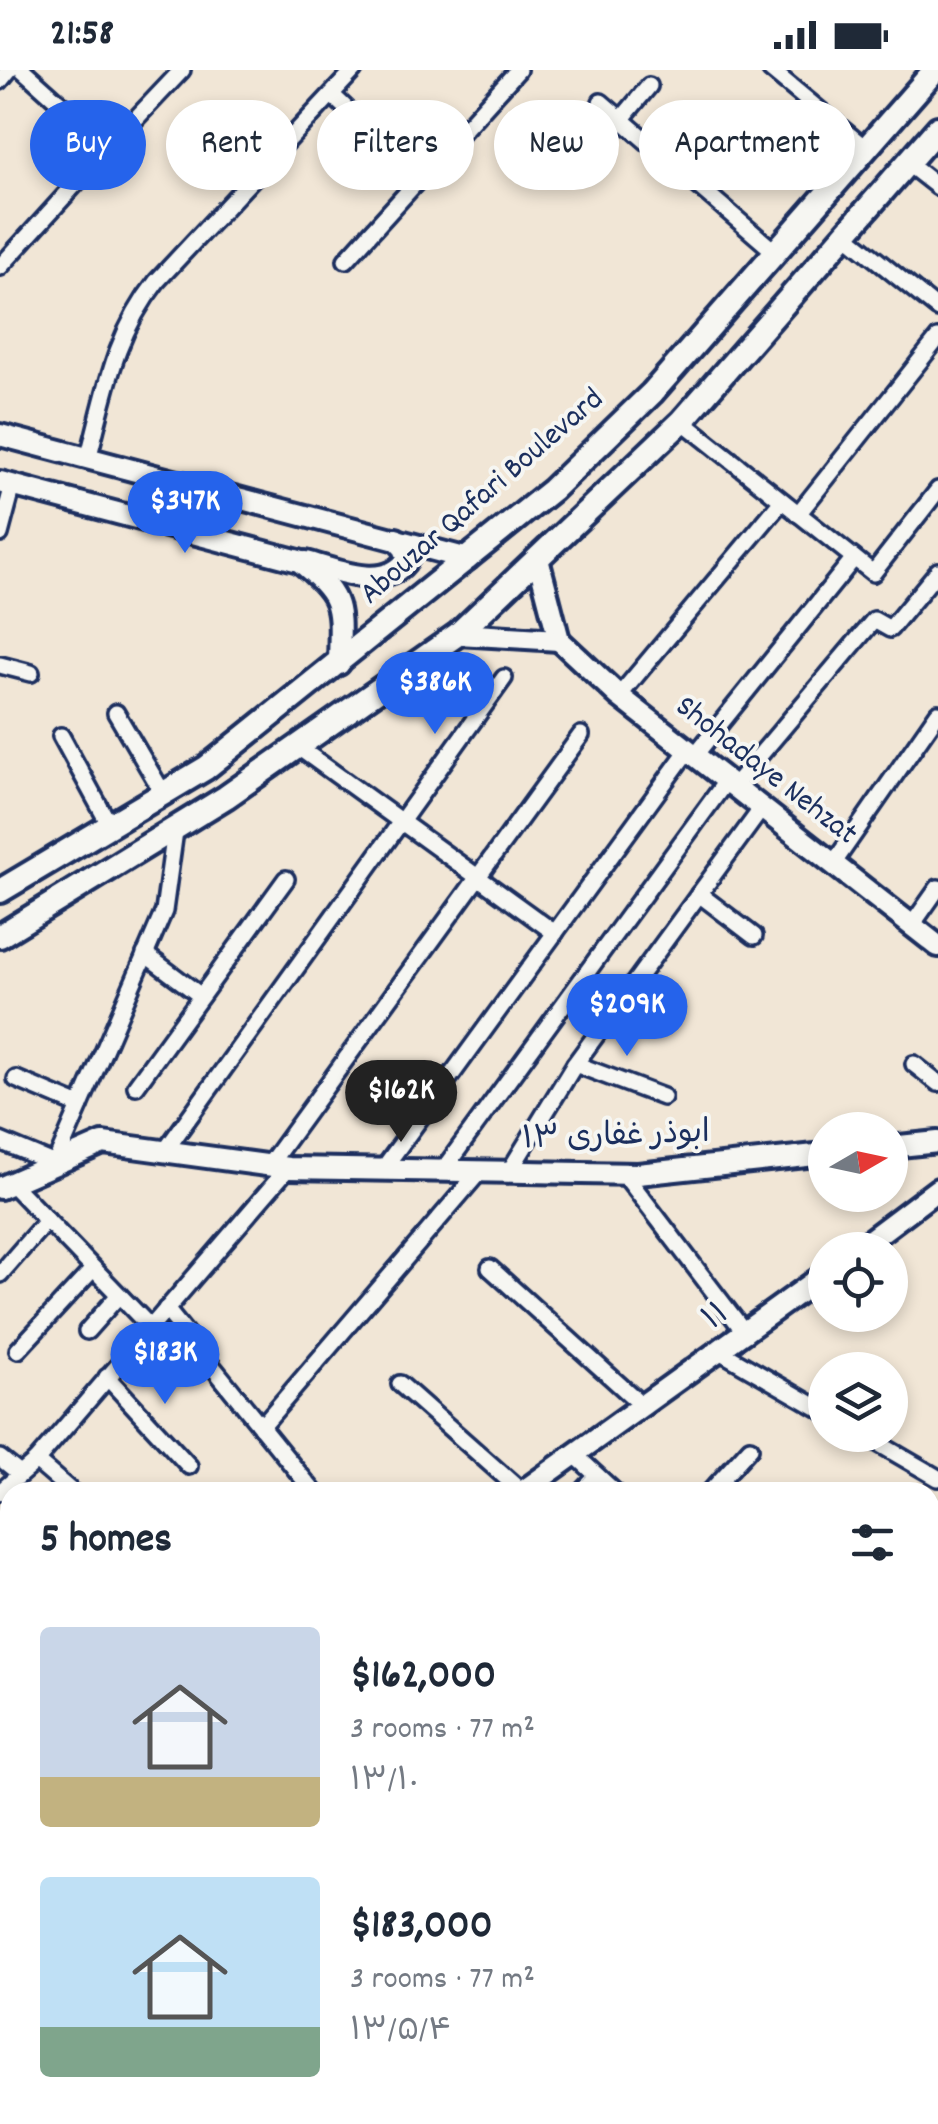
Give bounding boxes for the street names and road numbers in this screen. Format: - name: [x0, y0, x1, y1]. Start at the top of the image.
- street label: Abouzar Qafari Boulevard: [351, 379, 615, 617]
- street label: Shohadaye Nehzat: [664, 686, 866, 858]
- street label: ۱۳ ابوذر غفاری: [521, 1112, 711, 1164]
- street label: ۱۱: [694, 1293, 740, 1343]

